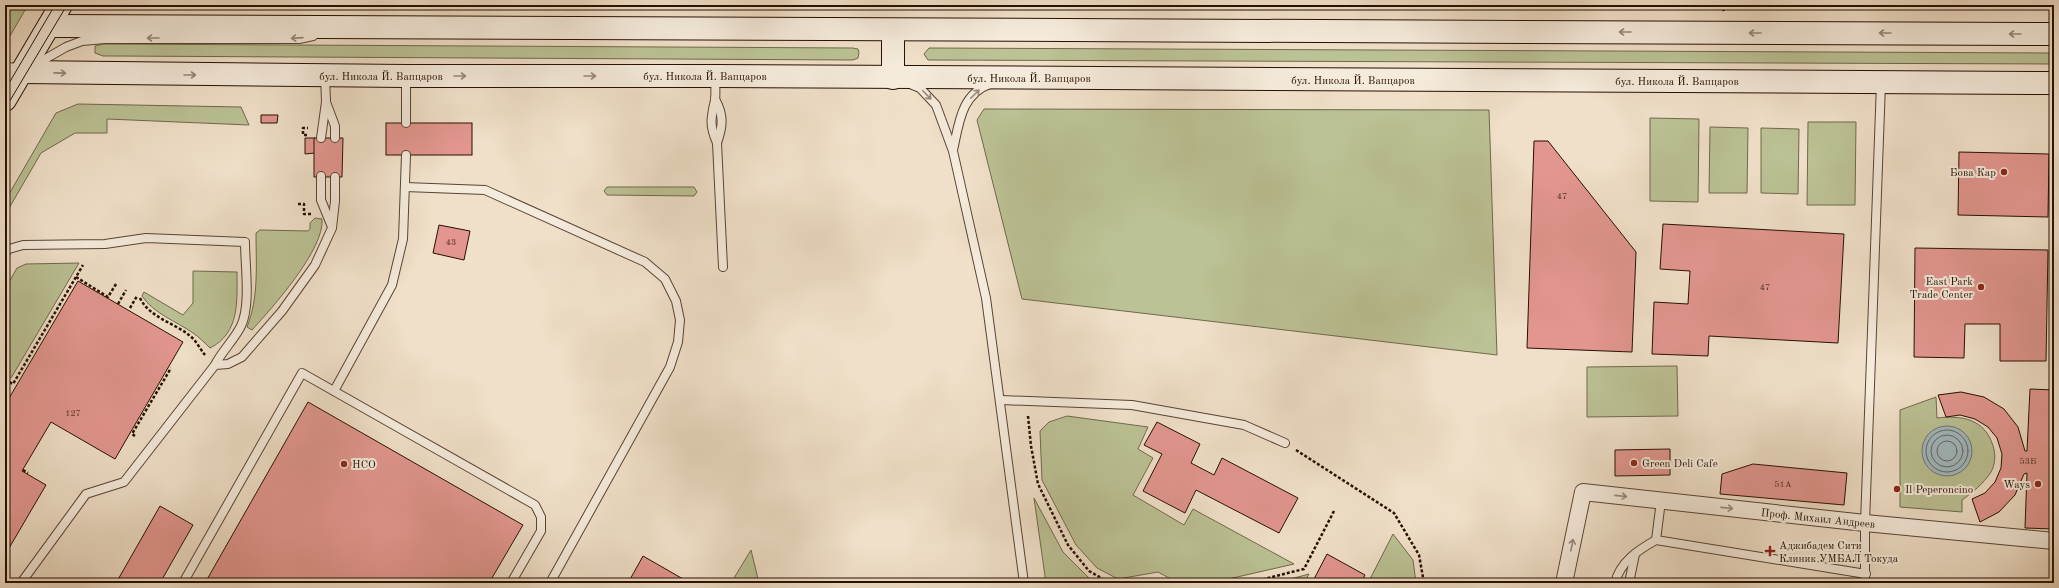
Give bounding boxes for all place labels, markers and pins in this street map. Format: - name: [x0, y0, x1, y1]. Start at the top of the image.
- marker: Бова Кар: [1999, 167, 2009, 177]
- place label: Бова Кар: [1950, 168, 1996, 179]
- place label: East Park Trade Center: [1910, 277, 1973, 301]
- marker: East Park Trade Center: [1976, 282, 1986, 292]
- marker: Green Deli Cafe: [1629, 458, 1639, 468]
- marker: НСО: [339, 459, 349, 469]
- place label: Green Deli Cafe: [1642, 459, 1718, 470]
- place label: НСО: [352, 460, 376, 471]
- marker: Ways: [2033, 479, 2043, 489]
- place label: Ways: [2003, 480, 2030, 491]
- marker: Il Peperoncino: [1892, 484, 1902, 494]
- place label: Il Peperoncino: [1905, 485, 1973, 496]
- place label: Аджибадем Сити Клиник УМБАЛ Токуда: [1779, 541, 1899, 565]
- marker: Аджибадем Сити Клиник УМБАЛ Токуда: [1764, 545, 1776, 557]

